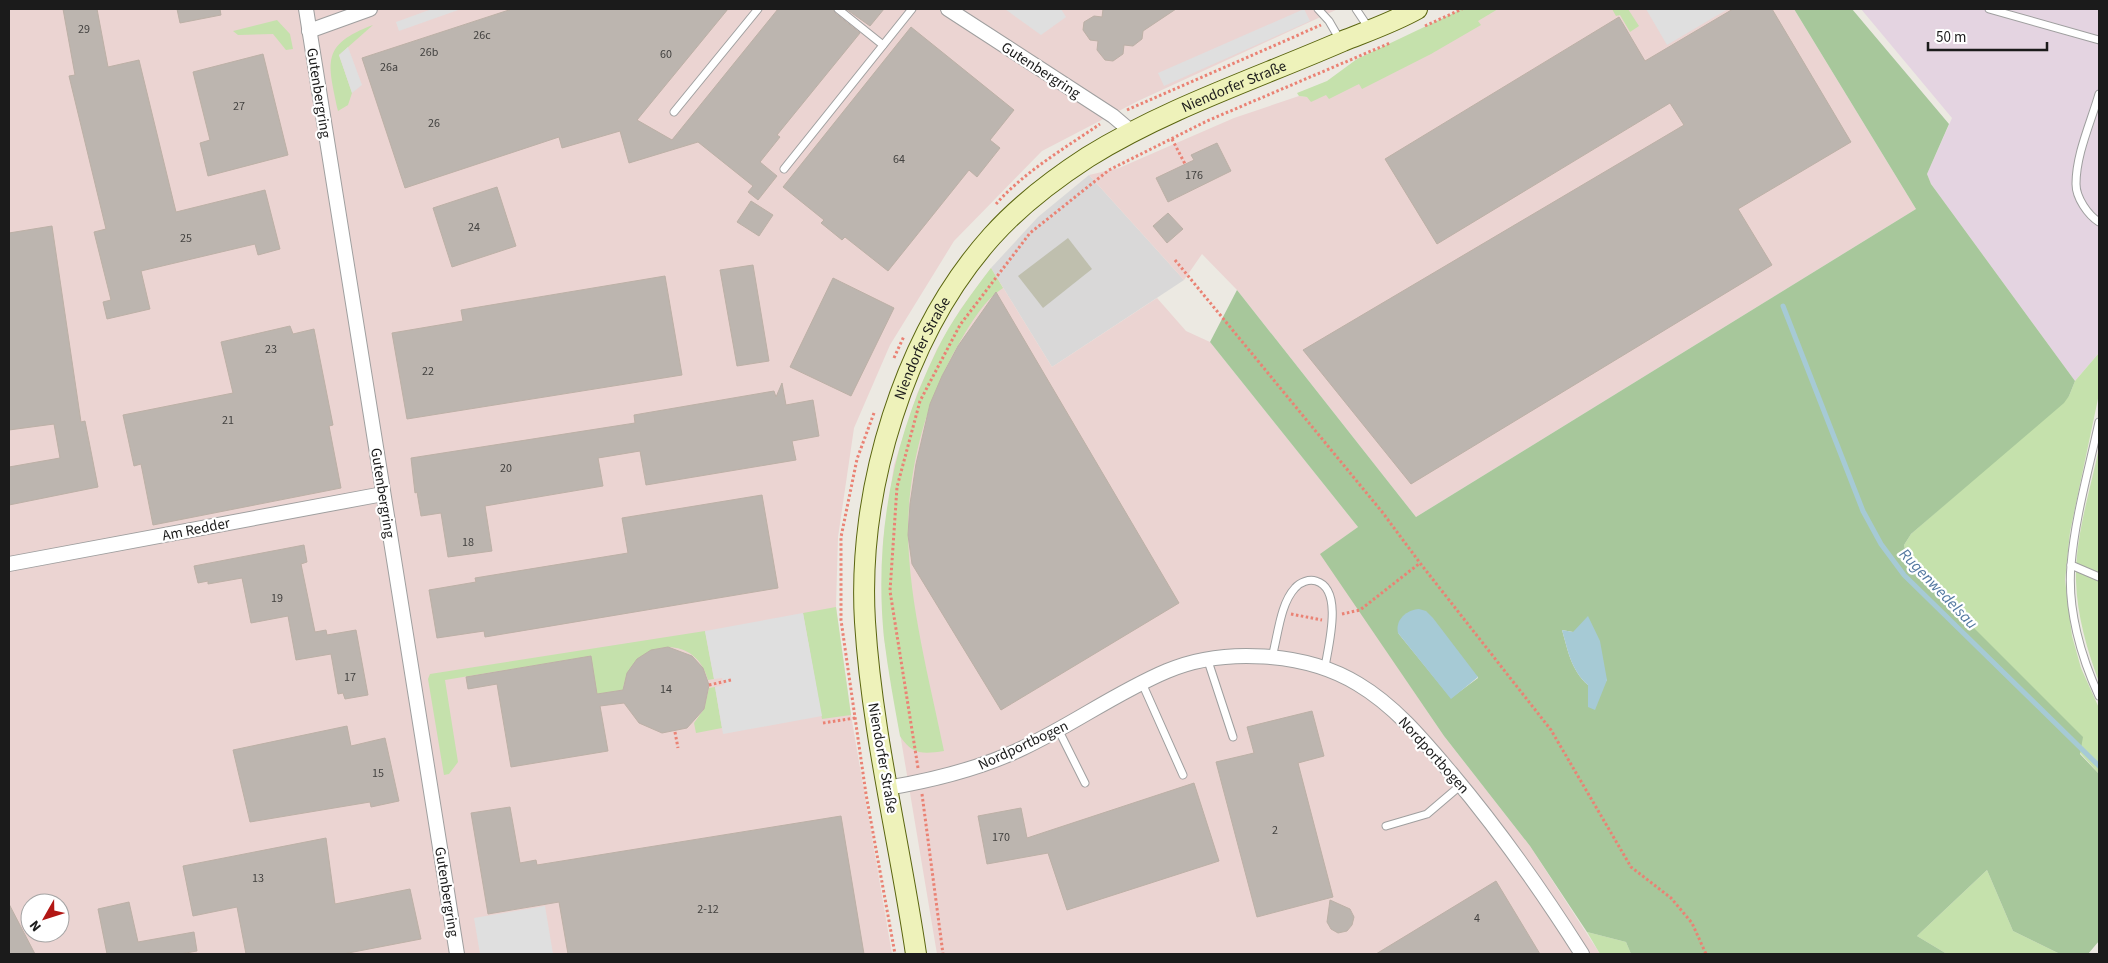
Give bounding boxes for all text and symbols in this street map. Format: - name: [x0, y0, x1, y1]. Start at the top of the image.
- scale bar: [1928, 20, 2047, 52]
- house number: 29: [78, 21, 90, 38]
- house number: 26c: [473, 27, 491, 44]
- text: 50 m: [1936, 27, 1966, 48]
- street label: Gutenbergring: [997, 37, 1085, 104]
- house number: 26b: [420, 44, 439, 61]
- house number: 60: [660, 46, 672, 63]
- street label: Gutenbergring: [301, 47, 336, 140]
- street label: Niendorfer Straße: [1178, 56, 1290, 118]
- house number: 26a: [380, 59, 398, 76]
- house number: 27: [233, 98, 245, 115]
- house number: 26: [428, 115, 440, 132]
- house number: 64: [893, 151, 905, 168]
- house number: 176: [1185, 167, 1203, 184]
- house number: 24: [468, 219, 480, 236]
- house number: 25: [180, 230, 192, 247]
- street label: Niendorfer Straße: [889, 293, 956, 403]
- house number: 23: [265, 341, 277, 358]
- house number: 22: [422, 363, 434, 380]
- house number: 21: [222, 412, 234, 429]
- street label: Gutenbergring: [365, 447, 400, 540]
- house number: 20: [500, 460, 512, 477]
- street label: Am Redder: [160, 512, 233, 546]
- house number: 18: [462, 534, 474, 551]
- water label: Rugenwedelsau: [1894, 544, 1982, 634]
- house number: 19: [271, 590, 283, 607]
- house number: 17: [344, 669, 356, 686]
- house number: 14: [660, 681, 672, 698]
- street label: Niendorfer Straße: [862, 701, 903, 815]
- street label: Nordportbogen: [1393, 712, 1474, 799]
- street label: Nordportbogen: [975, 715, 1072, 776]
- house number: 15: [372, 765, 384, 782]
- house number: 2: [1272, 822, 1278, 839]
- house number: 170: [992, 829, 1010, 846]
- street label: Gutenbergring: [429, 846, 464, 939]
- house number: 13: [252, 870, 264, 887]
- north arrow: [20, 893, 70, 943]
- house number: 2-12: [697, 901, 719, 918]
- house number: 4: [1474, 910, 1480, 927]
- text: N: [25, 916, 46, 935]

